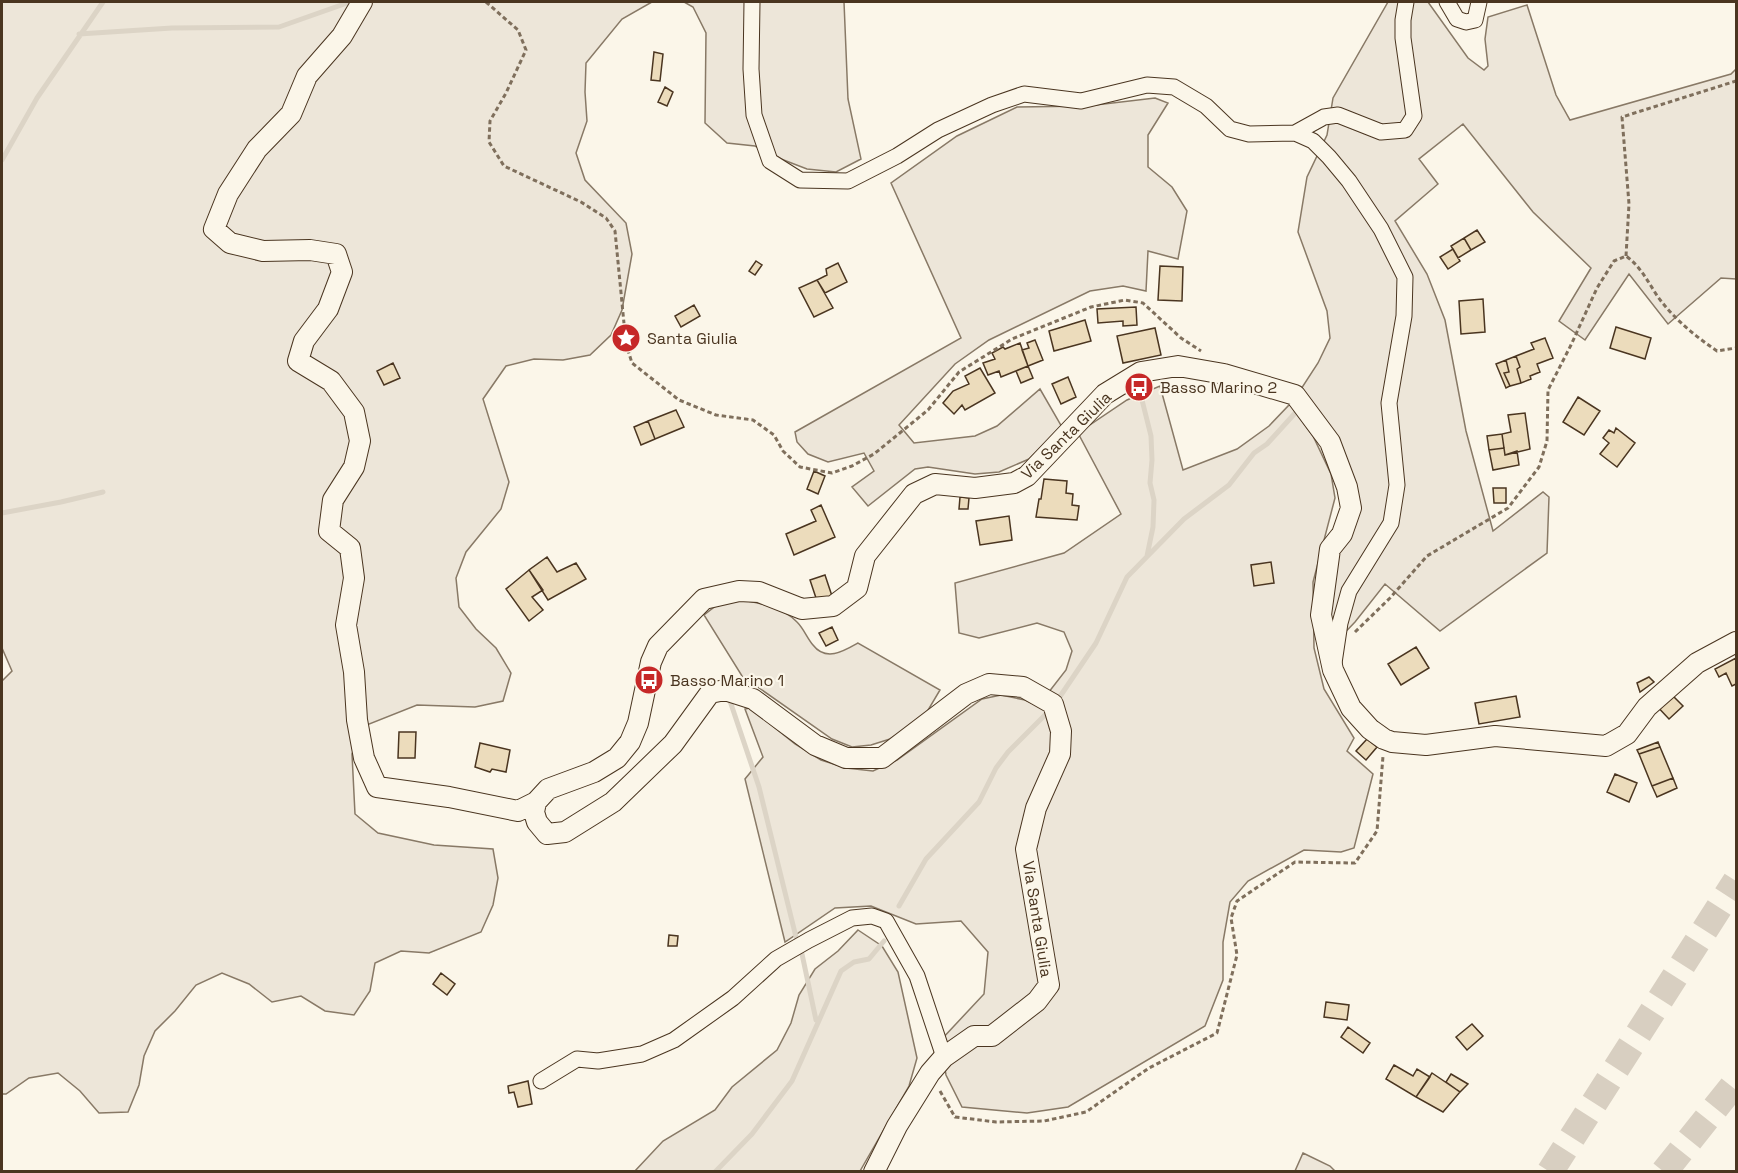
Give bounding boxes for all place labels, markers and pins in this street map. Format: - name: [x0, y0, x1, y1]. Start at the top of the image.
- place icon: Santa Giulia: [610, 322, 642, 354]
- place label: Santa Giulia: [647, 328, 738, 349]
- bus stop icon: Basso Marino 2: [1123, 371, 1155, 403]
- place label: Basso Marino 2: [1160, 377, 1277, 398]
- bus stop icon: Basso Marino 1: [633, 664, 665, 696]
- place label: Basso Marino 1: [670, 670, 784, 691]

